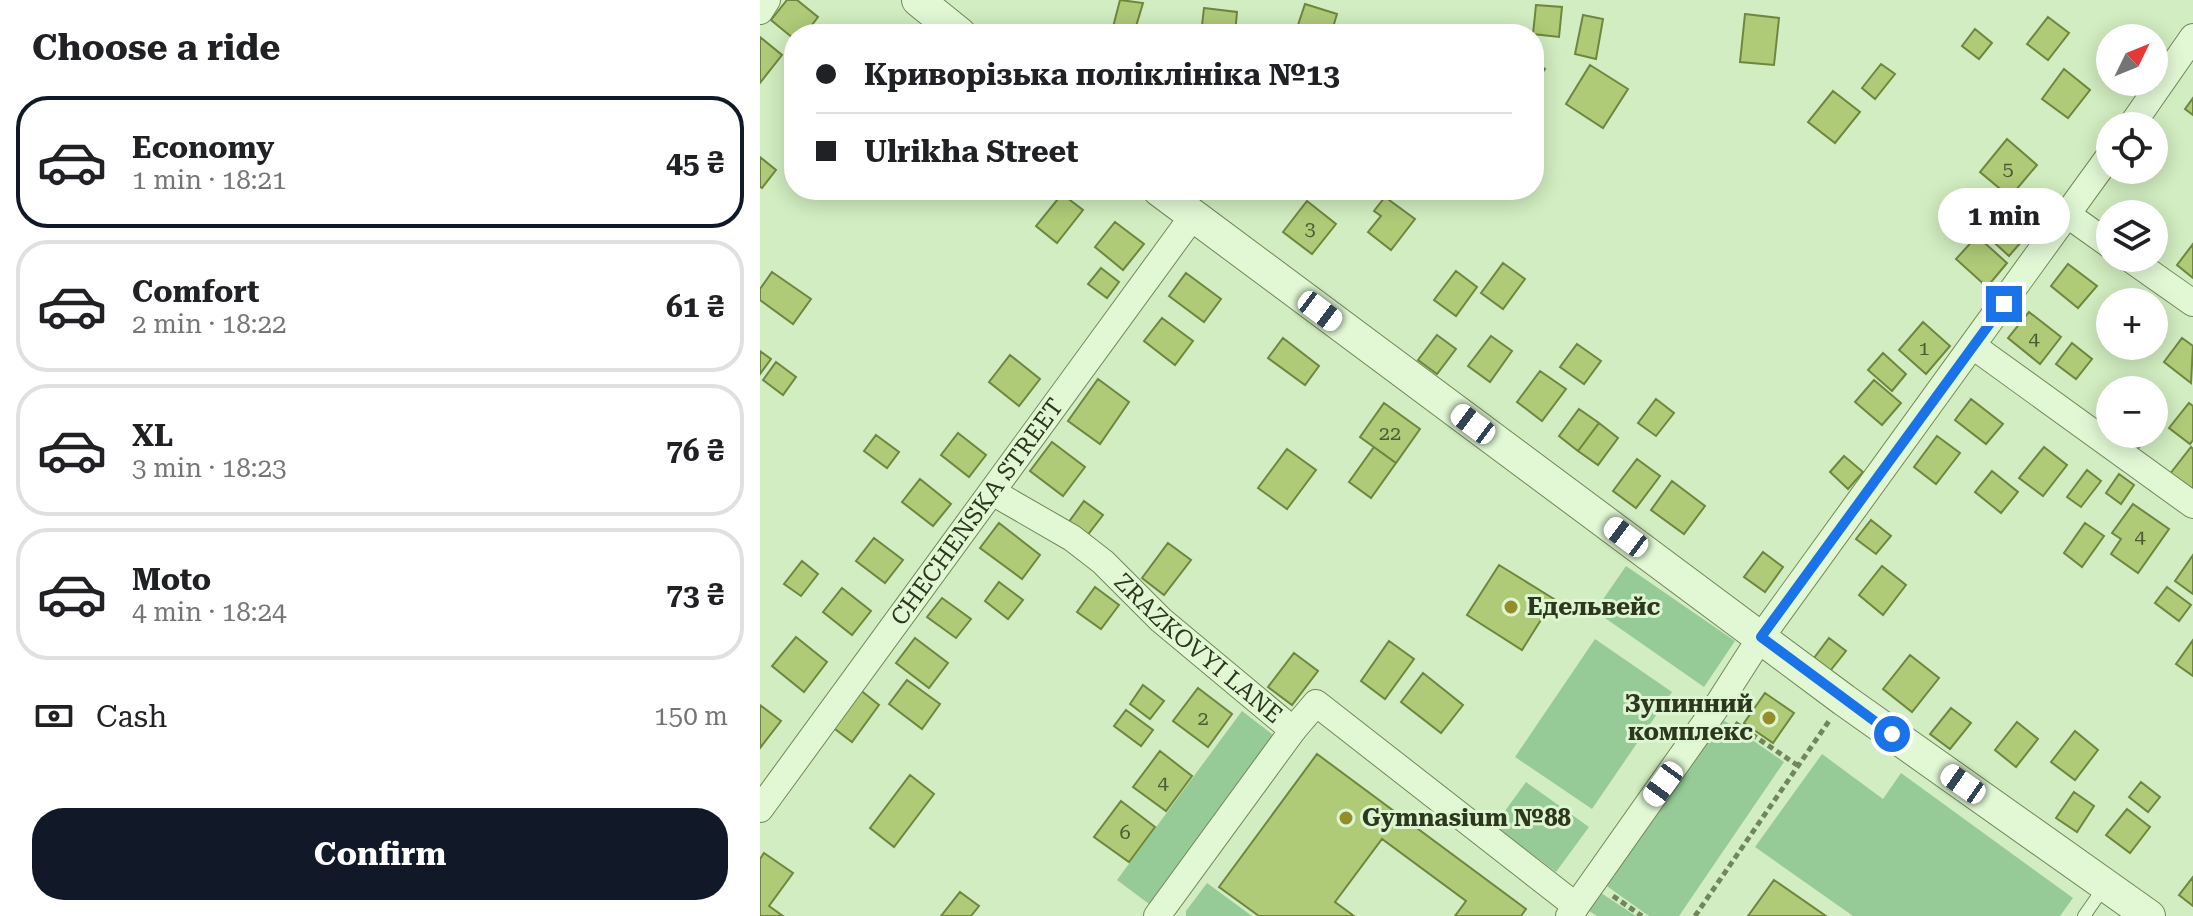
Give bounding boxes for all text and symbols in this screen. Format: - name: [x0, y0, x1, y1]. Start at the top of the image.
- north arrow: [2096, 24, 2168, 96]
- map controls: [2096, 24, 2168, 448]
- text: Choose a ride: [32, 27, 280, 69]
- text: Криворізька поліклініка №13: [864, 57, 1340, 92]
- button: locate: [2096, 112, 2168, 184]
- icon: car: [36, 126, 108, 198]
- text: Economy: [132, 130, 274, 165]
- text: Ulrikha Street: [864, 134, 1078, 169]
- text: 45 ₴: [666, 145, 724, 180]
- house number: 5: [2002, 156, 2014, 180]
- text: 1 min · 18:21: [132, 165, 287, 195]
- callout: 1 min: [1938, 188, 2070, 244]
- button: layers: [2096, 200, 2168, 272]
- text: 1 min: [1968, 201, 2040, 231]
- house number: 3: [1304, 216, 1316, 240]
- icon: car: [36, 270, 108, 342]
- text: Comfort: [132, 274, 259, 309]
- route end: [1986, 286, 2022, 322]
- car: [1294, 287, 1346, 335]
- button: +: [2096, 288, 2168, 360]
- text: 61 ₴: [666, 289, 724, 324]
- text: 2 min · 18:22: [132, 309, 287, 339]
- house number: 4: [2028, 326, 2040, 350]
- house number: 1: [1918, 336, 1930, 360]
- button: −: [2096, 376, 2168, 448]
- street label: CHECHENSKA STREET: [885, 393, 1069, 631]
- car: [1447, 400, 1499, 448]
- icon: car: [36, 414, 108, 486]
- text: XL: [132, 418, 173, 453]
- house number: 22: [1379, 421, 1401, 445]
- text: 76 ₴: [666, 433, 724, 468]
- text: 3 min · 18:23: [132, 453, 287, 483]
- car: [1600, 513, 1652, 561]
- house number: 4: [2134, 524, 2146, 548]
- icon: car: [36, 558, 108, 630]
- text: Moto: [132, 562, 211, 597]
- street label: ZRAZKOVYI LANE: [1109, 568, 1288, 729]
- text: 73 ₴: [666, 577, 724, 612]
- place label: Едельвейс: [1527, 593, 1661, 621]
- text: 4 min · 18:24: [132, 597, 287, 627]
- marker: Едельвейс: [1502, 598, 1520, 616]
- place label: Зупинний комплекс: [1625, 690, 1753, 746]
- icon: cash: [32, 694, 76, 738]
- text: Cash: [96, 699, 167, 734]
- text: 150 m: [654, 701, 728, 731]
- house number: 2: [1197, 706, 1209, 730]
- marker: Зупинний комплекс: [1760, 709, 1778, 727]
- route start: [1874, 716, 1910, 752]
- car: [1639, 758, 1687, 810]
- car: [1936, 760, 1990, 808]
- house number: 4: [1157, 770, 1169, 794]
- place label: Gymnasium №88: [1362, 804, 1571, 832]
- button: Confirm: [32, 808, 728, 900]
- marker: Gymnasium №88: [1337, 809, 1355, 827]
- house number: 6: [1119, 820, 1131, 844]

